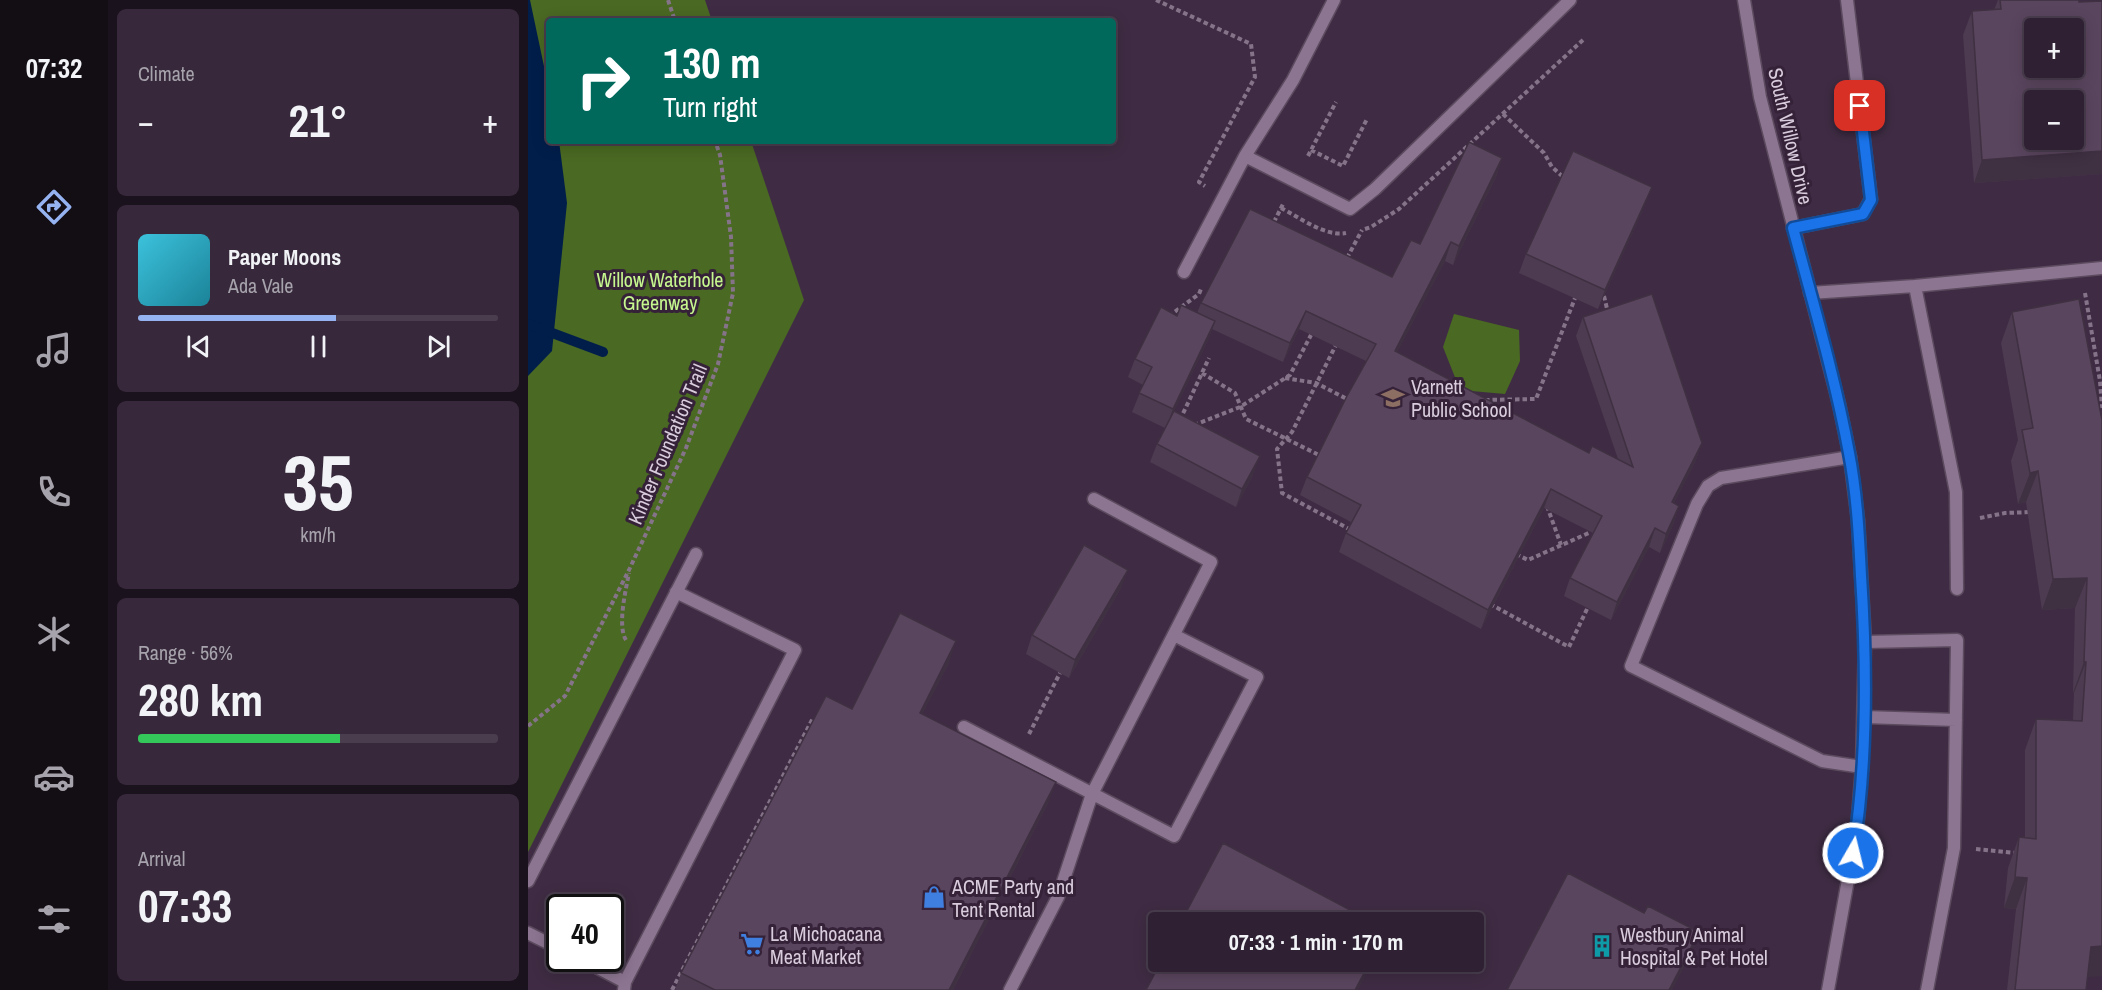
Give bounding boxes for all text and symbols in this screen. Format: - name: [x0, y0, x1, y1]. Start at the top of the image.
- map controls: [2024, 18, 2084, 150]
- button: +: [2024, 18, 2084, 78]
- text: 130 m: [663, 35, 761, 91]
- icon: right: [564, 42, 642, 120]
- text: 07:32: [26, 50, 82, 86]
- text: Climate: [138, 60, 195, 87]
- street label: South Willow Drive: [1762, 65, 1820, 207]
- pin: [1834, 80, 1885, 131]
- text: Turn right: [663, 89, 757, 125]
- icon: arrive: [1843, 89, 1876, 122]
- text: 21°: [288, 90, 348, 151]
- button: −: [2024, 90, 2084, 150]
- text: −: [138, 99, 154, 143]
- text: +: [482, 99, 498, 143]
- icon: directions: [33, 186, 75, 228]
- text: Paper Moons: [228, 242, 341, 272]
- park label: Willow Waterhole Greenway: [597, 266, 723, 316]
- text: Ada Vale: [228, 272, 293, 299]
- icon: music: [33, 329, 75, 371]
- icon: previous: [182, 330, 215, 363]
- icon: pause: [302, 330, 335, 363]
- icon: next: [422, 330, 455, 363]
- street label: Kinder Foundation Trail: [621, 360, 713, 528]
- place label: Varnett Public School: [1411, 373, 1511, 423]
- school or university icon: Varnett Public School: [1380, 385, 1406, 411]
- text: 35: [282, 429, 354, 534]
- icon: phone: [33, 471, 75, 513]
- text: km/h: [300, 521, 336, 548]
- icon: climate: [33, 613, 75, 655]
- text: Range · 56%: [138, 639, 233, 666]
- text: 280 km: [138, 669, 263, 730]
- icon: car: [33, 756, 75, 798]
- position arrow: [1821, 821, 1885, 885]
- text: Arrival: [138, 845, 185, 872]
- place label: ACME Party and Tent Rental: [951, 873, 1074, 923]
- text: 07:33: [138, 875, 232, 936]
- shop icon: ACME Party and Tent Rental: [921, 884, 947, 910]
- speed limit sign: 40: [546, 894, 624, 972]
- icon: filters: [33, 898, 75, 940]
- place label: La Michoacana Meat Market: [770, 920, 882, 970]
- place label: Westbury Animal Hospital & Pet Hotel: [1620, 921, 1768, 971]
- text: 07:33 · 1 min · 170 m: [1229, 927, 1403, 957]
- supermarket icon: La Michoacana Meat Market: [739, 931, 765, 957]
- building icon: Westbury Animal Hospital & Pet Hotel: [1589, 933, 1615, 959]

